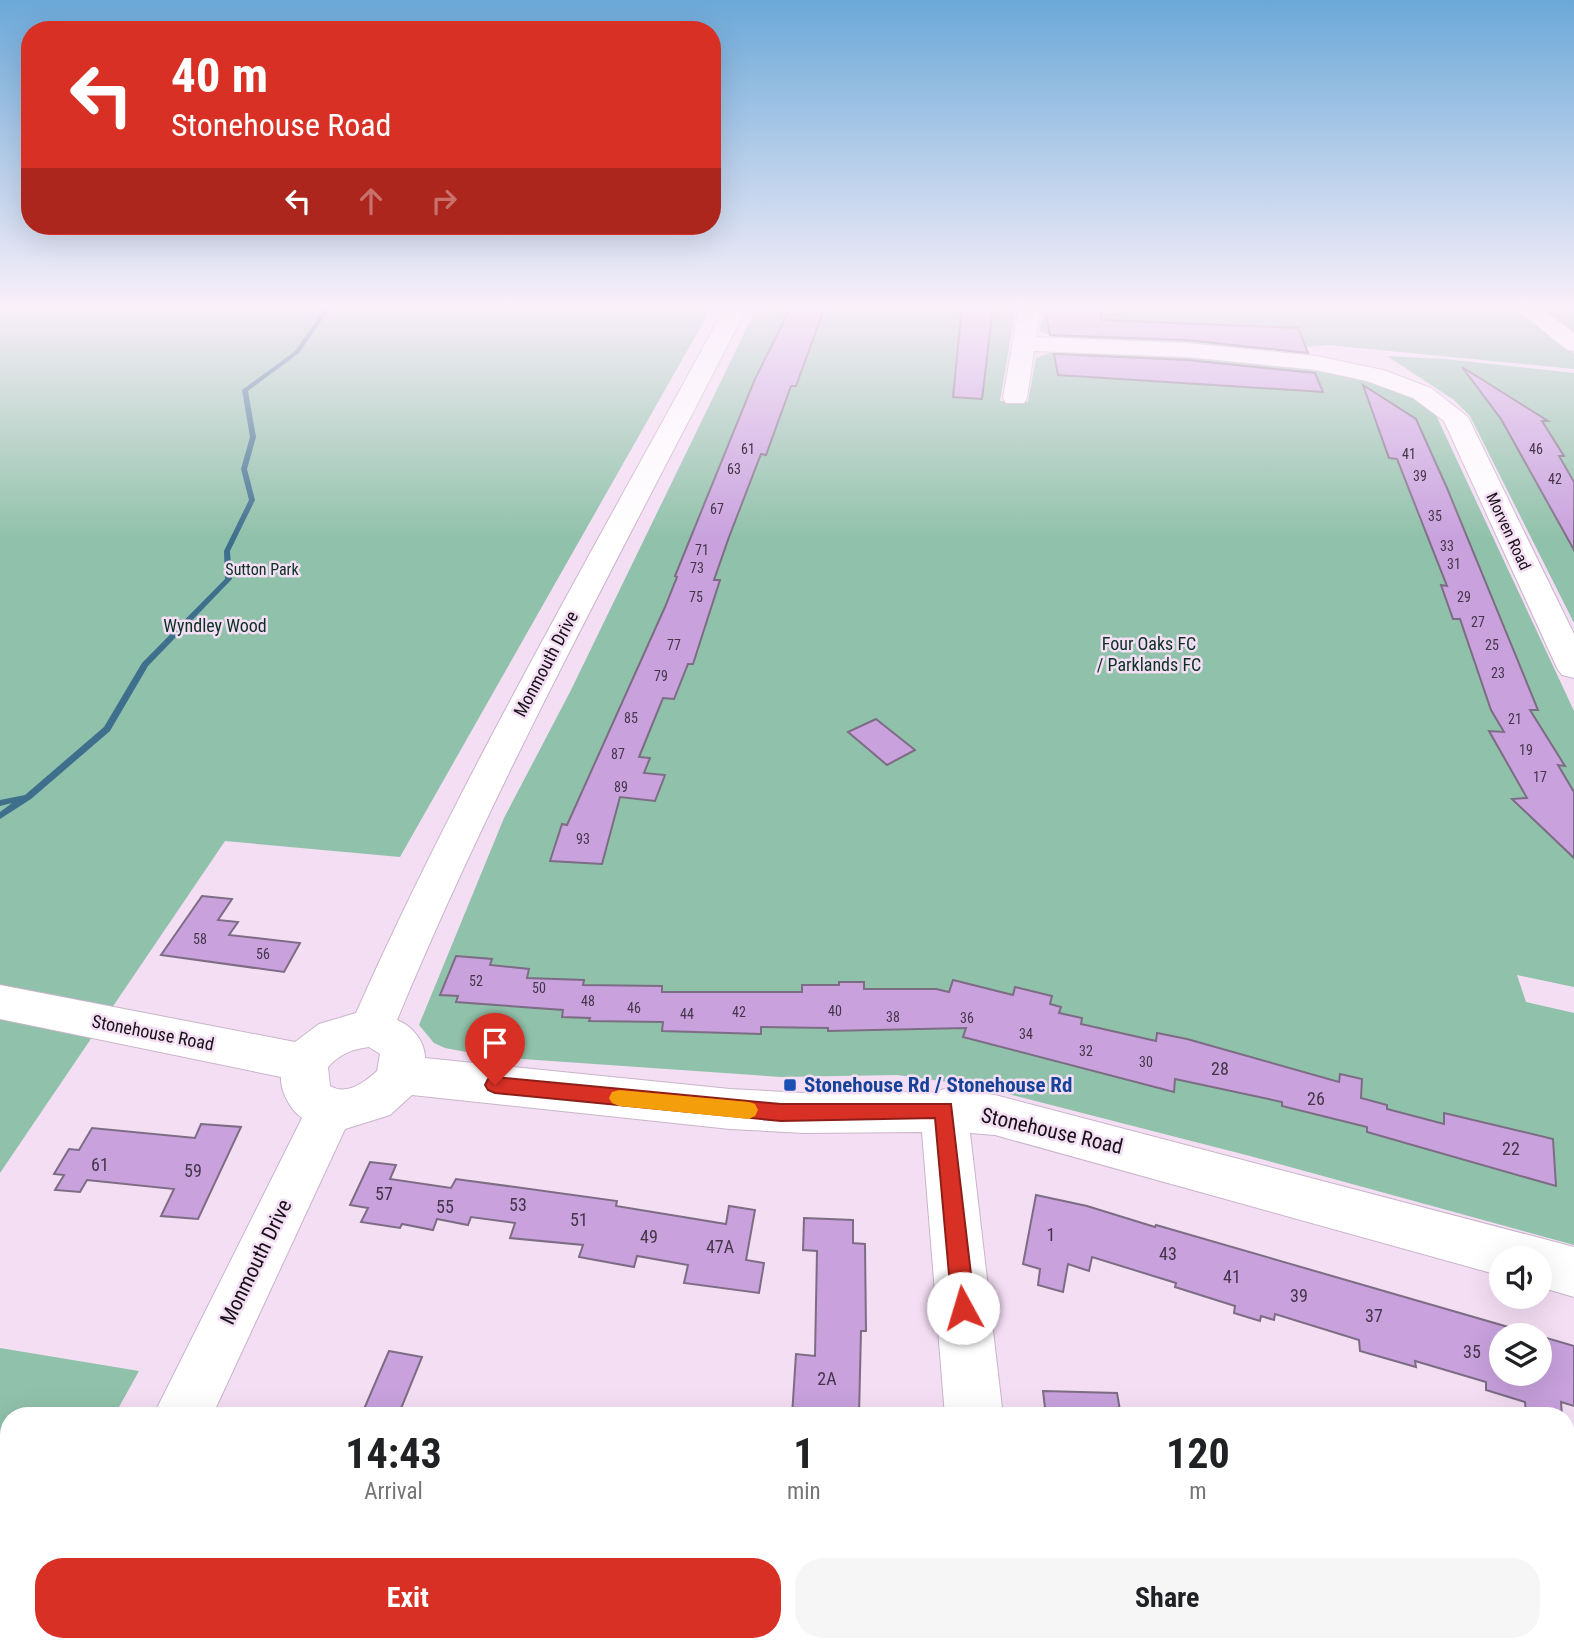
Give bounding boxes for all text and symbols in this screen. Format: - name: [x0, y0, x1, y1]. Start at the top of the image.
- text: 40 m: [171, 47, 268, 104]
- icon: left: [56, 49, 147, 140]
- text: Stonehouse Road: [171, 106, 391, 144]
- icon: left: [279, 182, 317, 220]
- icon: ahead: [352, 182, 390, 220]
- icon: right: [425, 182, 463, 220]
- house number: 61: [741, 441, 755, 457]
- house number: 46: [1529, 441, 1543, 457]
- house number: 41: [1402, 446, 1416, 462]
- house number: 63: [727, 461, 741, 477]
- house number: 39: [1413, 468, 1427, 484]
- house number: 42: [1548, 471, 1562, 487]
- street label: Morven Road: [1482, 490, 1535, 573]
- house number: 67: [710, 501, 724, 517]
- house number: 35: [1428, 508, 1442, 524]
- house number: 33: [1440, 538, 1454, 554]
- house number: 71: [695, 542, 709, 558]
- house number: 31: [1447, 556, 1461, 572]
- park label: Sutton Park: [225, 560, 299, 579]
- house number: 73: [690, 560, 704, 576]
- house number: 75: [689, 589, 703, 605]
- house number: 29: [1457, 589, 1471, 605]
- street label: Monmouth Drive: [509, 607, 582, 720]
- house number: 27: [1471, 614, 1485, 630]
- park label: Wyndley Wood: [163, 615, 267, 636]
- park label: Four Oaks FC / Parklands FC: [1097, 633, 1201, 675]
- house number: 77: [667, 637, 681, 653]
- house number: 25: [1485, 637, 1499, 653]
- house number: 23: [1491, 665, 1505, 681]
- house number: 79: [654, 668, 668, 684]
- house number: 85: [624, 710, 638, 726]
- house number: 21: [1508, 711, 1522, 727]
- house number: 19: [1519, 742, 1533, 758]
- house number: 87: [611, 746, 625, 762]
- house number: 17: [1533, 769, 1547, 785]
- house number: 89: [614, 779, 628, 795]
- house number: 93: [576, 831, 590, 847]
- house number: 58: [193, 931, 207, 947]
- house number: 56: [256, 946, 270, 962]
- house number: 52: [469, 973, 483, 989]
- house number: 50: [532, 980, 546, 996]
- house number: 48: [581, 993, 595, 1009]
- house number: 46: [627, 1000, 641, 1016]
- house number: 40: [828, 1003, 842, 1019]
- house number: 42: [732, 1004, 746, 1020]
- house number: 44: [680, 1006, 694, 1022]
- house number: 38: [886, 1009, 900, 1025]
- street label: Stonehouse Road: [90, 1010, 216, 1055]
- house number: 36: [960, 1010, 974, 1026]
- pin: [465, 1013, 525, 1085]
- icon: arrive: [476, 1024, 514, 1062]
- house number: 34: [1019, 1026, 1033, 1042]
- house number: 32: [1079, 1043, 1093, 1059]
- house number: 30: [1139, 1054, 1153, 1070]
- house number: 28: [1211, 1058, 1229, 1079]
- place label: Stonehouse Rd / Stonehouse Rd: [804, 1073, 1072, 1097]
- marker: Stonehouse Rd / Stonehouse Rd: [782, 1077, 798, 1093]
- house number: 26: [1307, 1088, 1325, 1109]
- street label: Stonehouse Road: [979, 1103, 1125, 1159]
- house number: 22: [1502, 1138, 1520, 1159]
- house number: 61: [91, 1154, 109, 1175]
- house number: 59: [184, 1160, 202, 1181]
- house number: 57: [375, 1183, 393, 1204]
- house number: 53: [509, 1194, 527, 1215]
- street label: Monmouth Drive: [215, 1195, 297, 1328]
- house number: 55: [436, 1196, 454, 1217]
- house number: 51: [570, 1209, 588, 1230]
- house number: 1: [1047, 1224, 1055, 1245]
- house number: 49: [640, 1226, 658, 1247]
- house number: 47A: [706, 1236, 735, 1257]
- house number: 43: [1159, 1243, 1177, 1264]
- map controls: [1489, 1246, 1552, 1386]
- button: sound: [1489, 1246, 1552, 1309]
- house number: 41: [1223, 1266, 1241, 1287]
- position arrow: [926, 1271, 1000, 1345]
- house number: 39: [1290, 1285, 1308, 1306]
- house number: 37: [1365, 1305, 1383, 1326]
- button: layers: [1489, 1323, 1552, 1386]
- house number: 35: [1463, 1341, 1481, 1362]
- house number: 2A: [817, 1368, 837, 1389]
- text: 14:43: [345, 1429, 442, 1478]
- text: 1: [793, 1429, 814, 1478]
- text: 120: [1166, 1429, 1230, 1478]
- text: Arrival: [364, 1478, 423, 1505]
- text: min: [787, 1478, 821, 1505]
- text: m: [1189, 1478, 1206, 1505]
- button: Exit: [35, 1558, 781, 1638]
- button: Share: [795, 1558, 1540, 1638]

